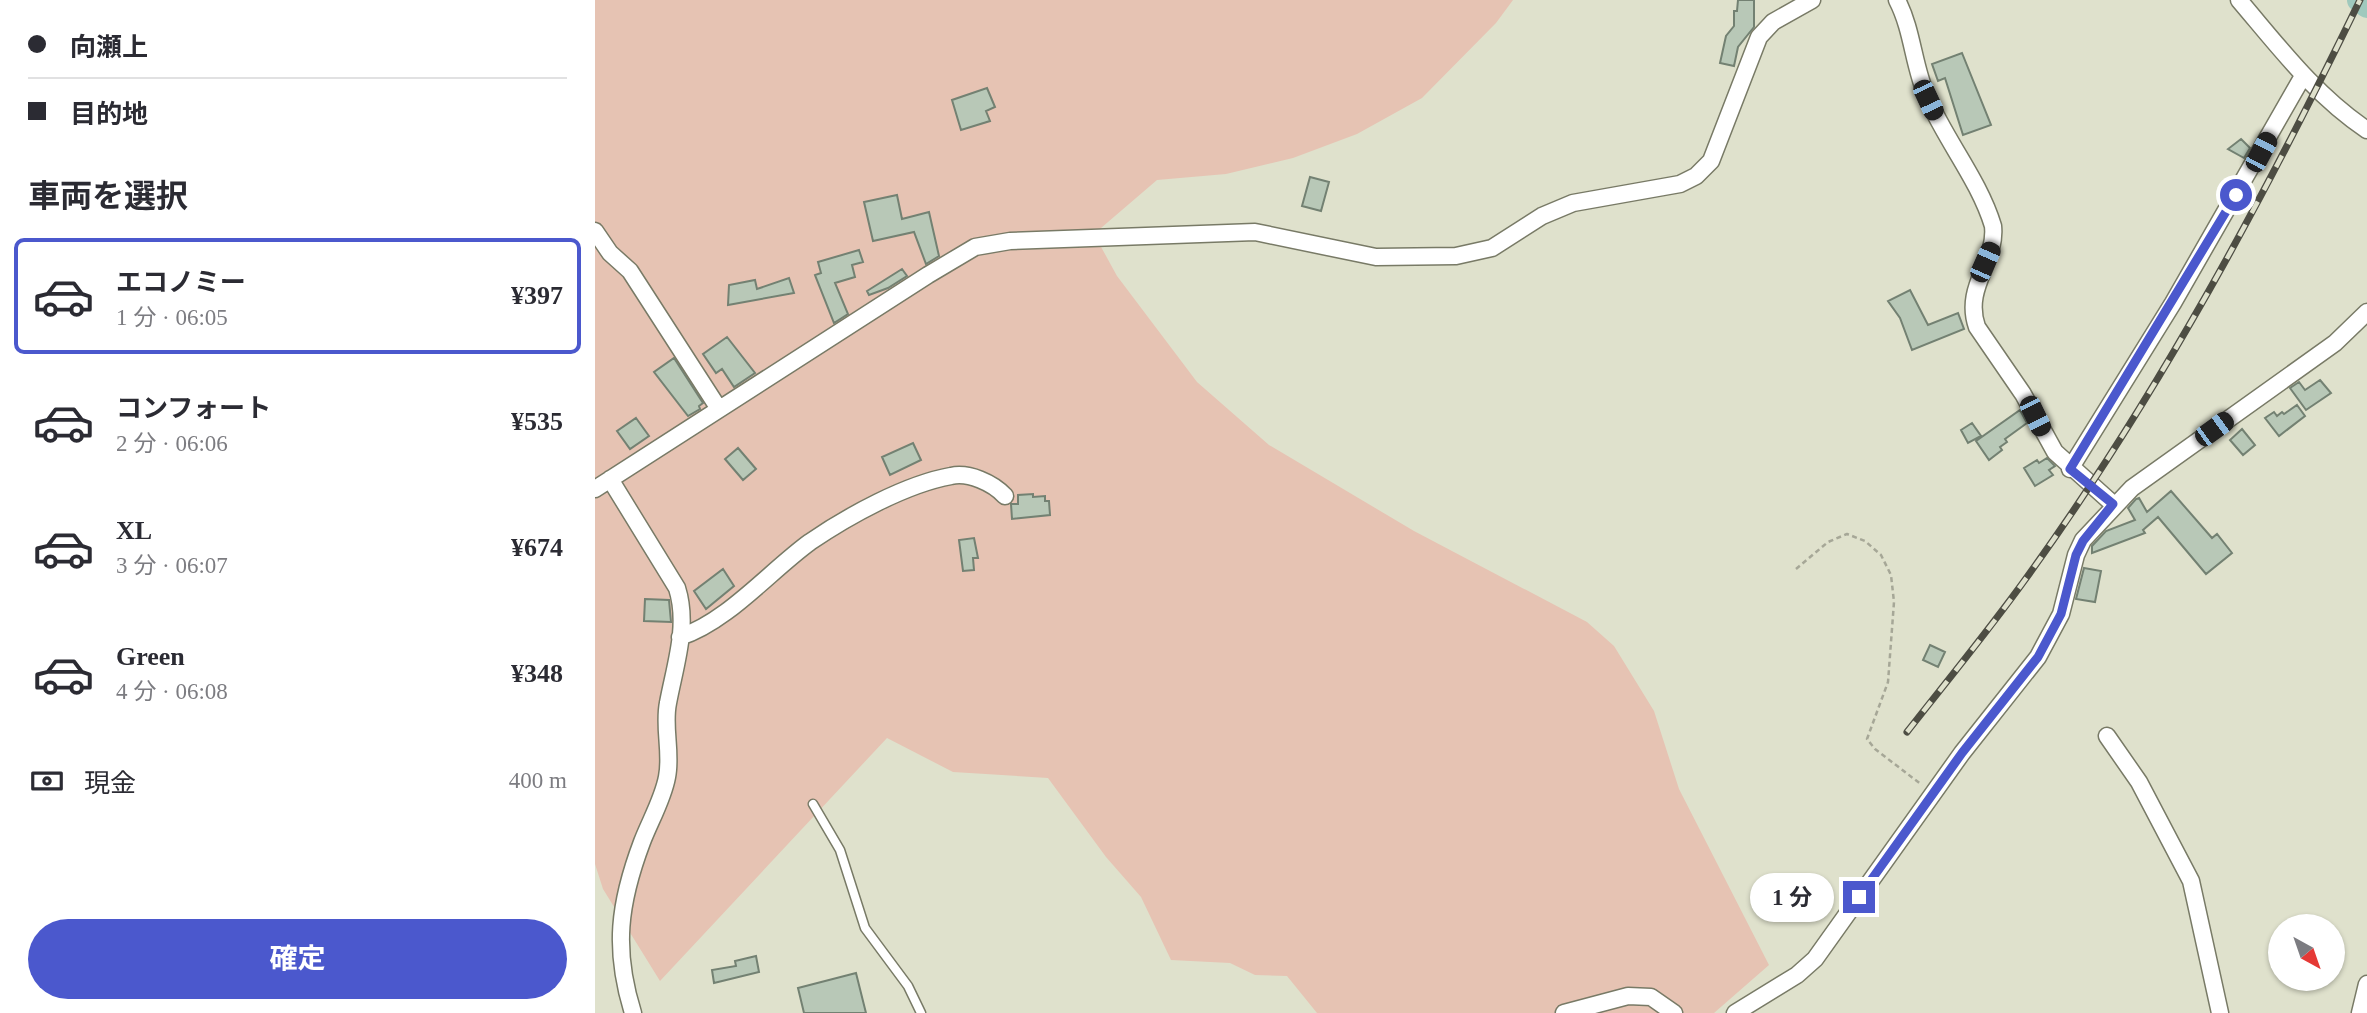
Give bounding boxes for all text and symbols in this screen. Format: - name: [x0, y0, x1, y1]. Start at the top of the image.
- text: 向瀬上: [70, 33, 148, 62]
- car: [1910, 77, 1947, 123]
- text: 目的地: [70, 100, 148, 129]
- car: [2242, 129, 2281, 175]
- text: 車両を選択: [28, 178, 188, 214]
- route start: [2220, 179, 2252, 211]
- car: [1967, 239, 2004, 285]
- icon: car: [32, 265, 95, 328]
- text: エコノミー: [116, 268, 246, 297]
- text: ¥397: [511, 281, 563, 310]
- text: 1 分 · 06:05: [116, 305, 228, 330]
- icon: car: [32, 391, 95, 454]
- car: [2017, 393, 2054, 439]
- text: コンフォート: [116, 394, 271, 423]
- text: ¥535: [511, 407, 563, 436]
- car: [2191, 408, 2238, 450]
- text: 2 分 · 06:06: [116, 431, 228, 456]
- text: XL: [116, 516, 152, 545]
- icon: car: [32, 517, 95, 580]
- text: ¥674: [511, 533, 563, 562]
- text: 3 分 · 06:07: [116, 553, 228, 578]
- text: Green: [116, 642, 185, 671]
- icon: car: [32, 643, 95, 706]
- text: ¥348: [511, 659, 563, 688]
- text: 4 分 · 06:08: [116, 679, 228, 704]
- icon: cash: [28, 762, 66, 800]
- text: 400 m: [509, 768, 567, 793]
- text: 現金: [84, 769, 136, 798]
- callout: 1 分: [1751, 872, 1835, 922]
- route end: [1843, 881, 1875, 913]
- text: 1 分: [1772, 885, 1812, 910]
- north arrow: [2268, 914, 2345, 990]
- map controls: [2268, 914, 2345, 991]
- button: 確定: [28, 919, 567, 999]

